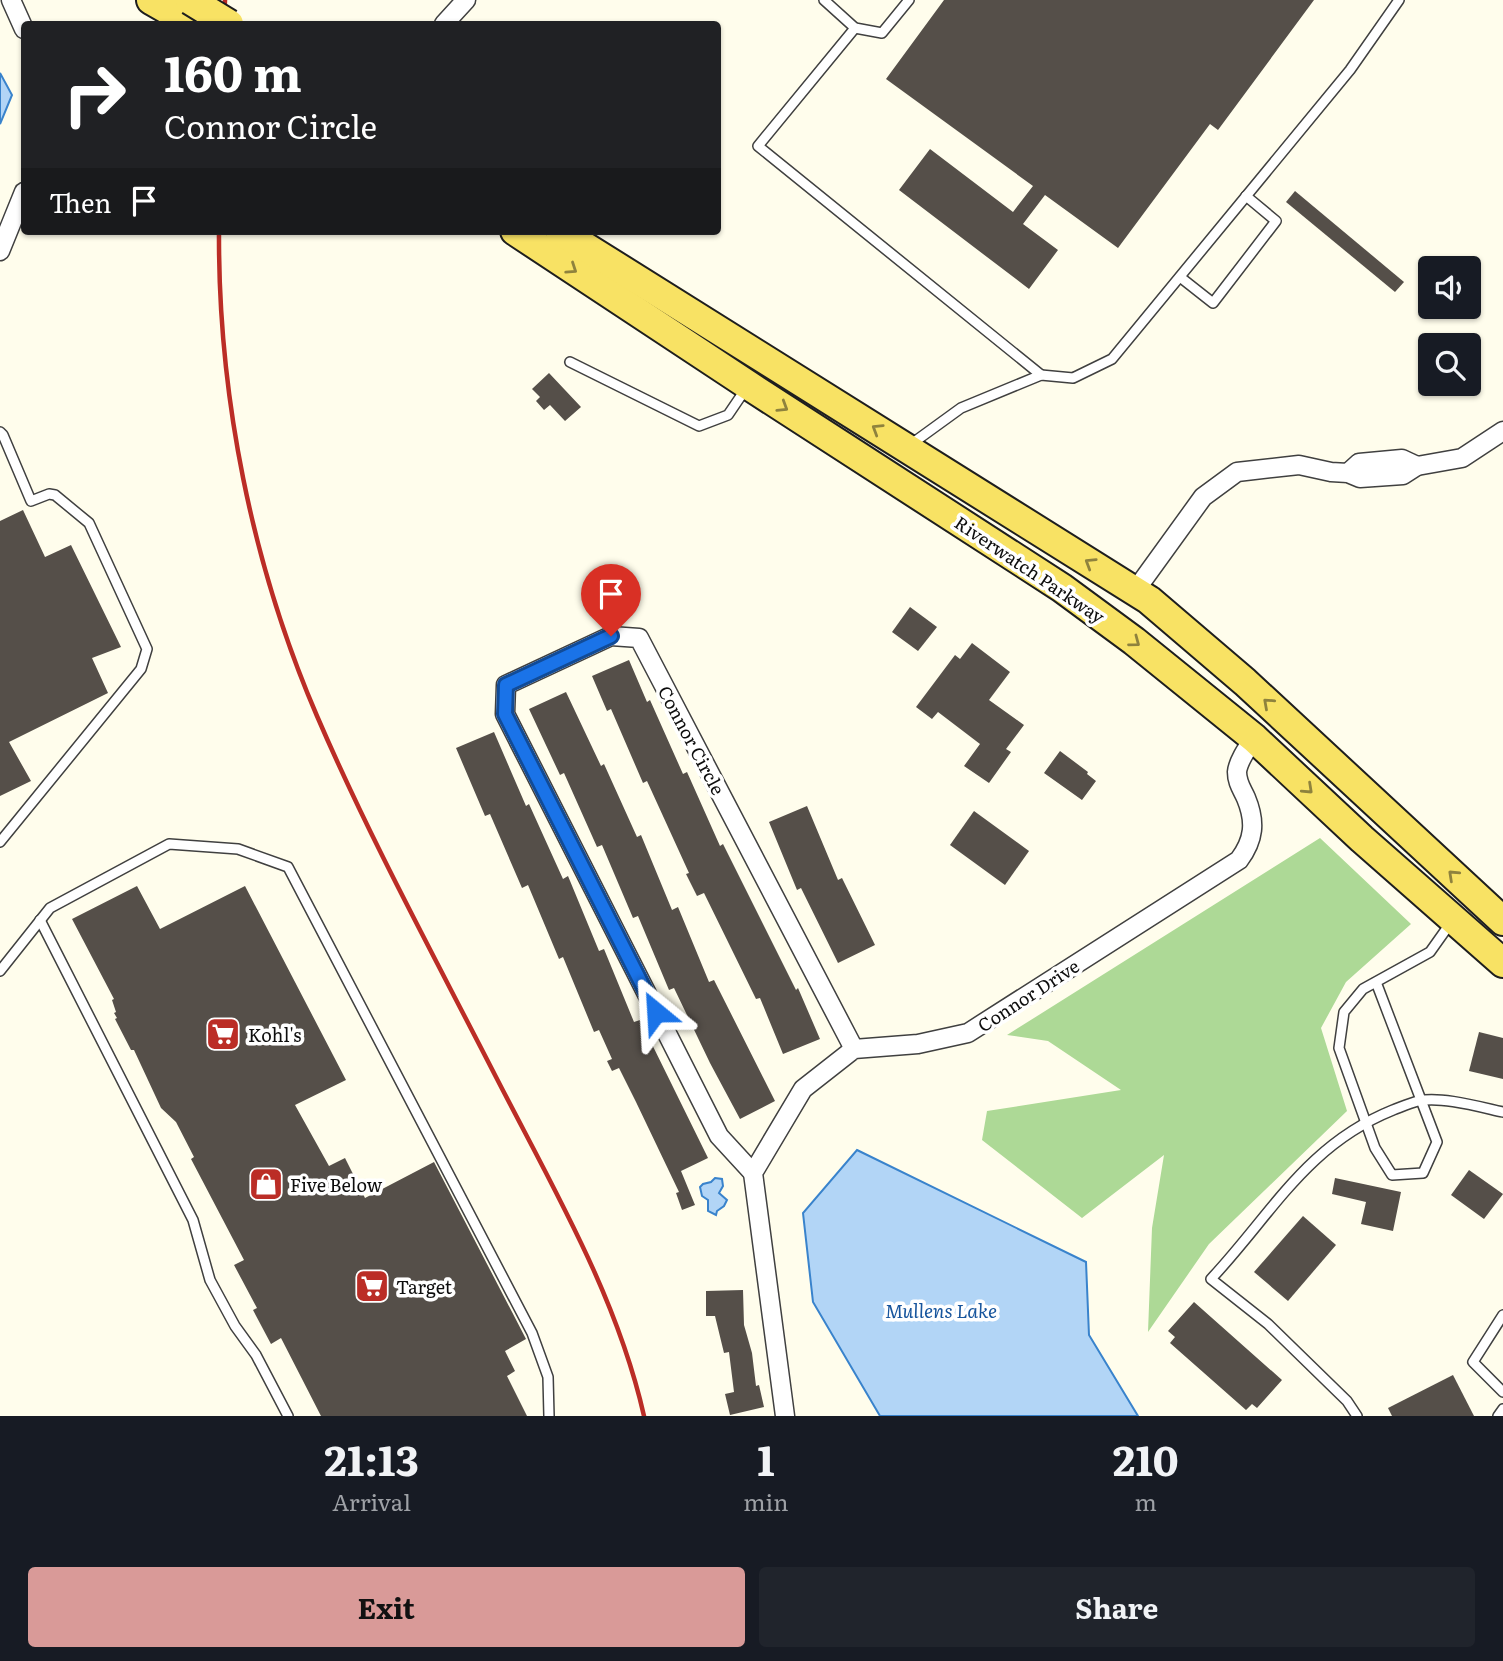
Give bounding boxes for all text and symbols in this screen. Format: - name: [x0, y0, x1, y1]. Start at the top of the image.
- text: 160 m: [164, 34, 302, 107]
- icon: right: [49, 49, 140, 140]
- text: Connor Circle: [164, 101, 377, 149]
- text: Then: [49, 182, 111, 221]
- icon: arrive: [125, 182, 163, 220]
- map controls: [1418, 256, 1481, 396]
- button: sound: [1418, 256, 1481, 319]
- one-way arrow: [564, 260, 577, 273]
- button: search: [1418, 333, 1481, 396]
- one-way arrow: [775, 399, 788, 412]
- one-way arrow: [871, 425, 884, 438]
- street label: Riverwatch Parkway: [949, 509, 1111, 630]
- one-way arrow: [1085, 559, 1098, 572]
- pin: [581, 564, 641, 636]
- icon: arrive: [592, 575, 630, 613]
- one-way arrow: [1127, 633, 1140, 646]
- street label: Connor Circle: [652, 681, 732, 799]
- one-way arrow: [1263, 699, 1276, 712]
- one-way arrow: [1300, 781, 1313, 793]
- one-way arrow: [1448, 871, 1461, 883]
- street label: Connor Drive: [972, 952, 1084, 1038]
- position arrow: [619, 975, 693, 1049]
- supermarket icon: Kohl's: [204, 1015, 242, 1053]
- place label: Kohl's: [248, 1021, 301, 1048]
- shop icon: Five Below: [247, 1165, 285, 1203]
- place label: Five Below: [290, 1171, 383, 1198]
- supermarket icon: Target: [353, 1267, 391, 1305]
- place label: Target: [396, 1273, 453, 1300]
- water label: Mullens Lake: [885, 1296, 997, 1324]
- text: 21:13: [324, 1427, 419, 1489]
- text: 1: [757, 1427, 775, 1489]
- text: 210: [1113, 1427, 1179, 1489]
- text: Arrival: [332, 1484, 411, 1518]
- text: min: [743, 1484, 788, 1518]
- text: m: [1135, 1484, 1157, 1518]
- button: Exit: [28, 1567, 745, 1647]
- button: Share: [759, 1567, 1475, 1647]

